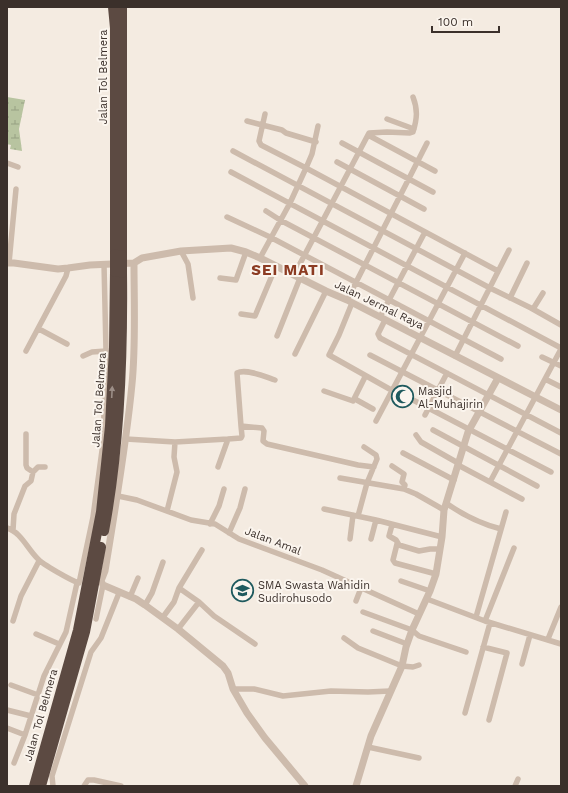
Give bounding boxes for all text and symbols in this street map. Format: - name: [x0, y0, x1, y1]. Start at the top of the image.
- scale bar: [432, 8, 499, 34]
- text: 100 m: [438, 15, 473, 29]
- street label: Jalan Tol Belmera: [97, 29, 110, 125]
- district label: SEI MATI: [251, 261, 325, 279]
- street label: Jalan Jermal Raya: [332, 278, 426, 332]
- street label: Jalan Tol Belmera: [89, 352, 109, 448]
- mosque icon: Masjid Al-Muhajirin: [390, 384, 416, 410]
- one-way arrow: [109, 385, 115, 398]
- place label: Masjid Al-Muhajirin: [418, 385, 483, 411]
- street label: Jalan Amal: [243, 524, 304, 558]
- school or university icon: SMA Swasta Wahidin Sudirohusodo: [230, 578, 256, 604]
- place label: SMA Swasta Wahidin Sudirohusodo: [258, 579, 370, 605]
- street label: Jalan Tol Belmera: [22, 667, 60, 763]

